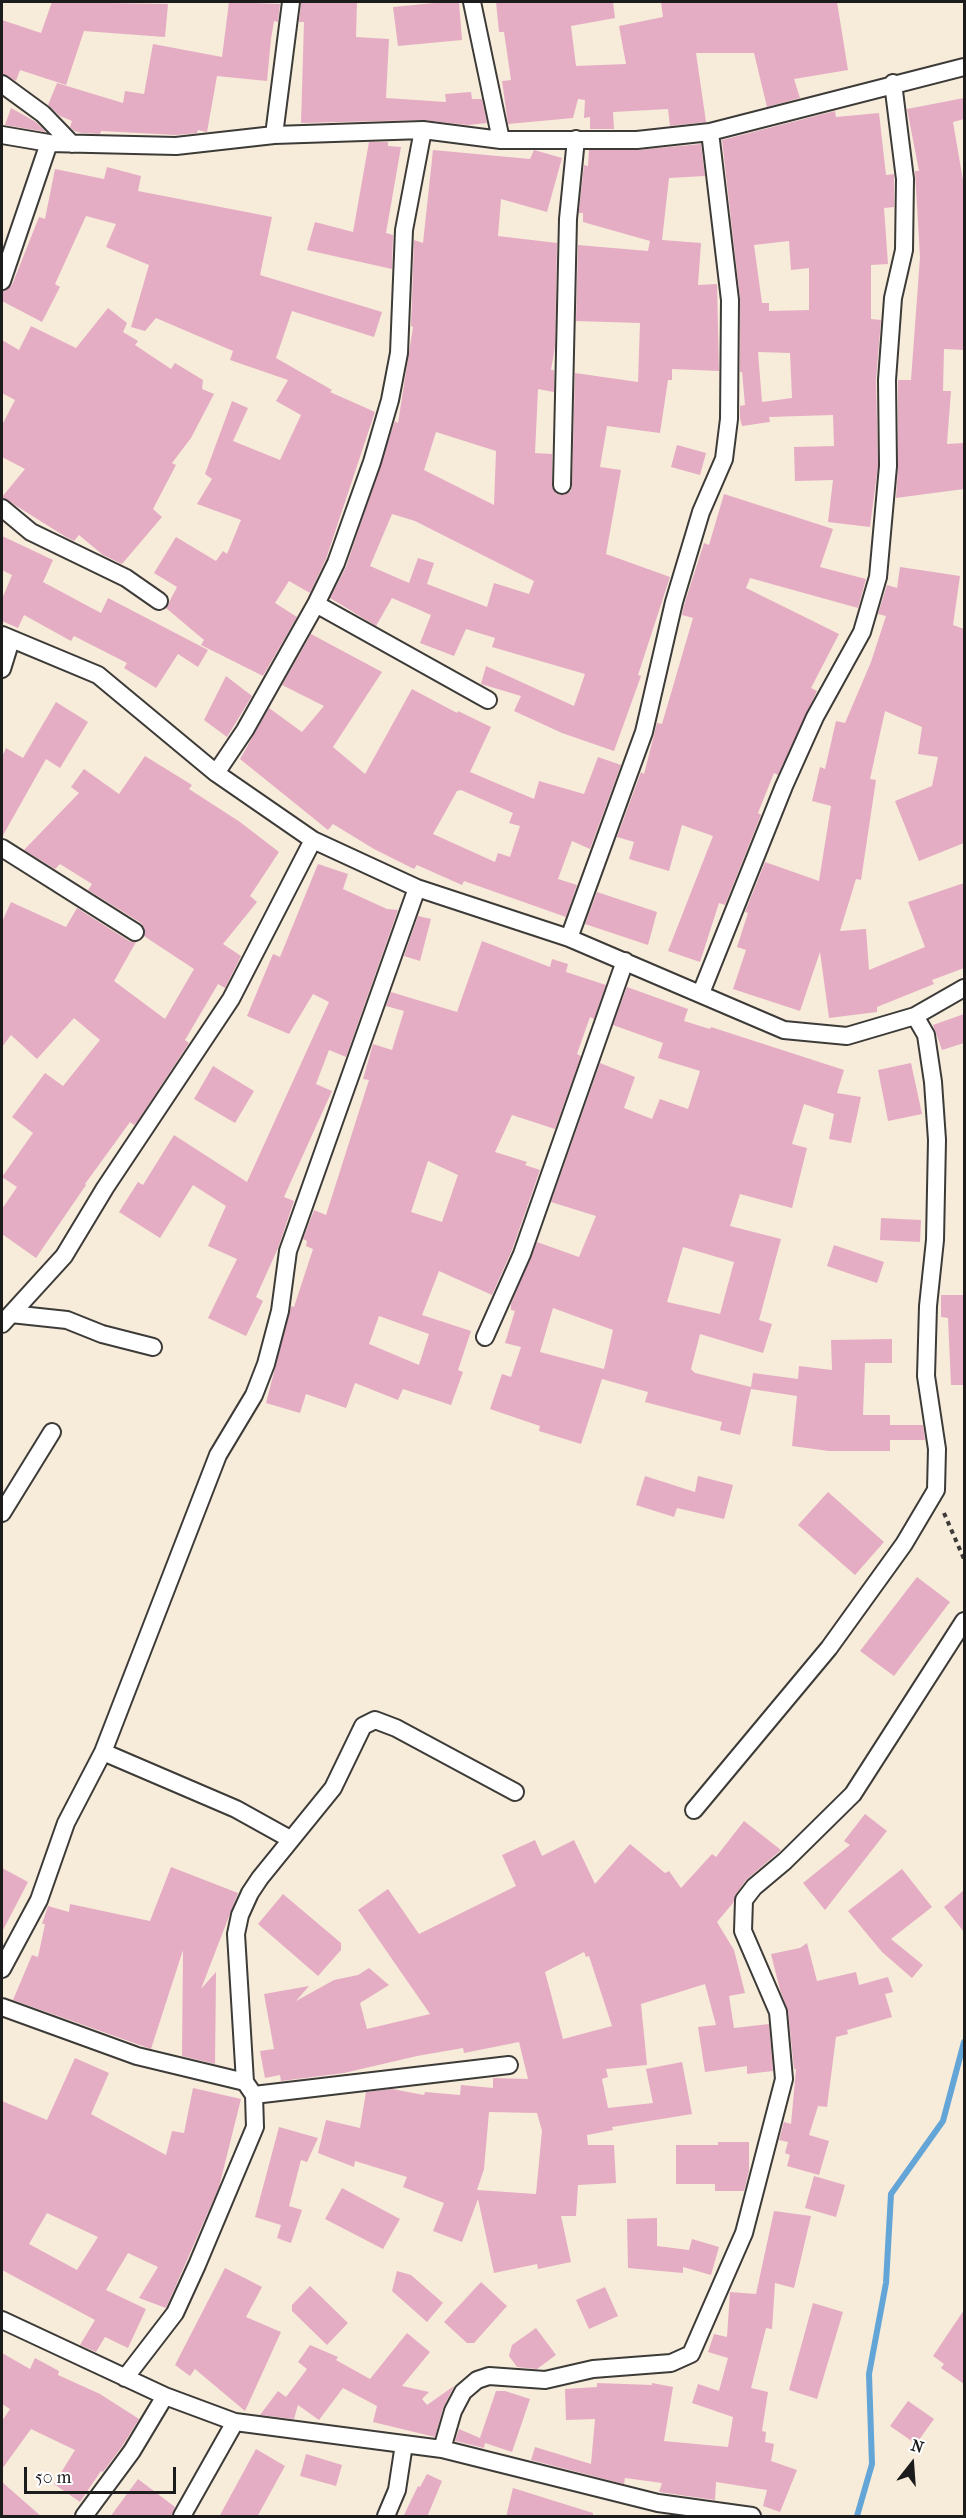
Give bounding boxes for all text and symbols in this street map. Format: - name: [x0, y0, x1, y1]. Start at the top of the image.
- north arrow: [882, 2434, 942, 2494]
- text: N: [909, 2435, 926, 2457]
- scale bar: [27, 2455, 178, 2493]
- text: 50 m: [35, 2467, 71, 2488]

